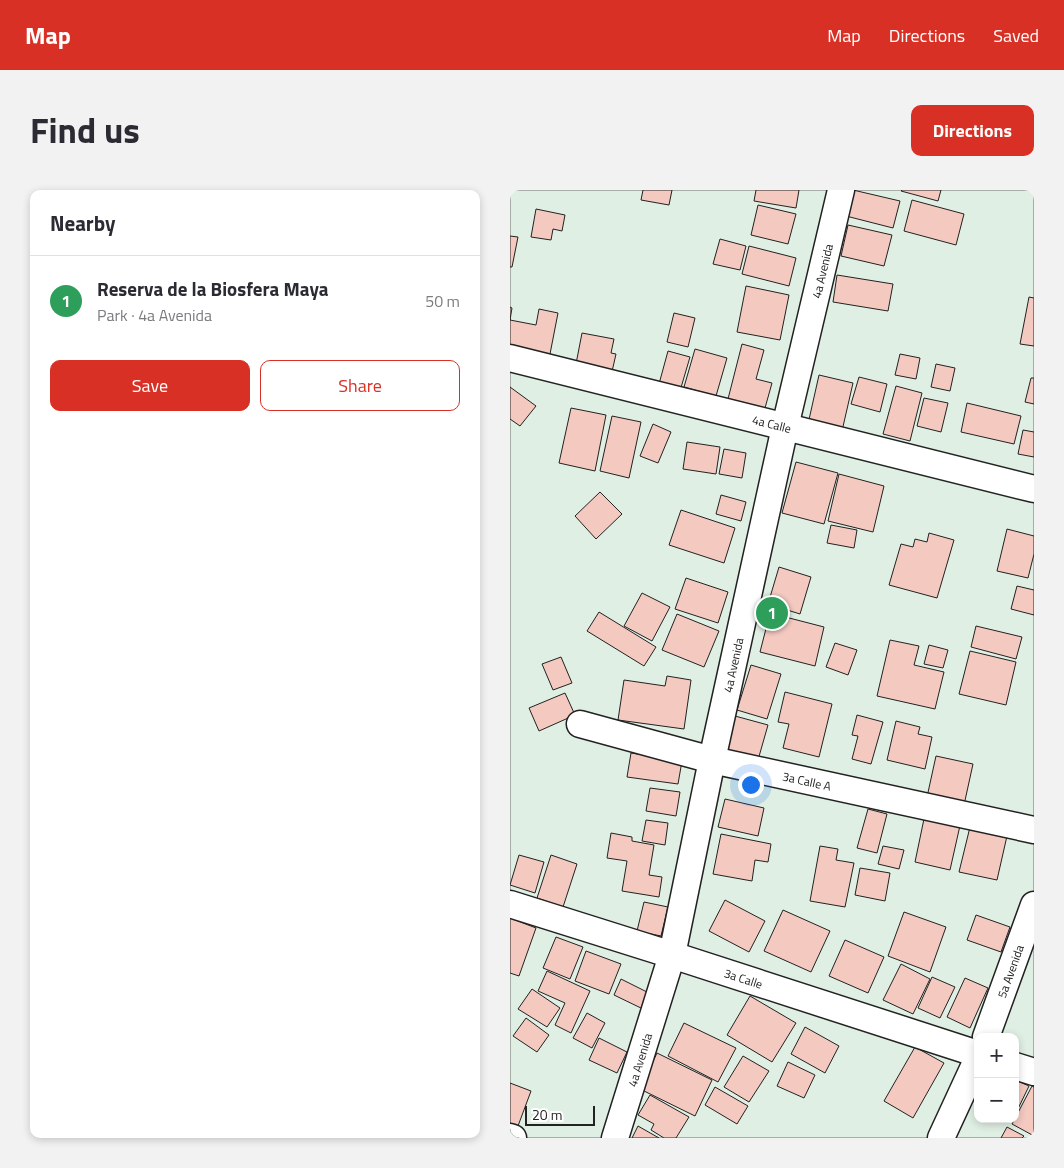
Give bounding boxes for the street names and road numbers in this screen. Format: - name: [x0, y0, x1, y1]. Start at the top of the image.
- street label: 4a Avenida: [806, 242, 838, 300]
- street label: 4a Calle: [750, 409, 793, 437]
- street label: 4a Avenida: [718, 636, 748, 694]
- street label: 3a Calle A: [781, 766, 833, 795]
- street label: 5a Avenida: [992, 942, 1028, 1001]
- street label: 3a Calle: [722, 963, 765, 993]
- street label: 4a Avenida: [622, 1030, 657, 1089]

